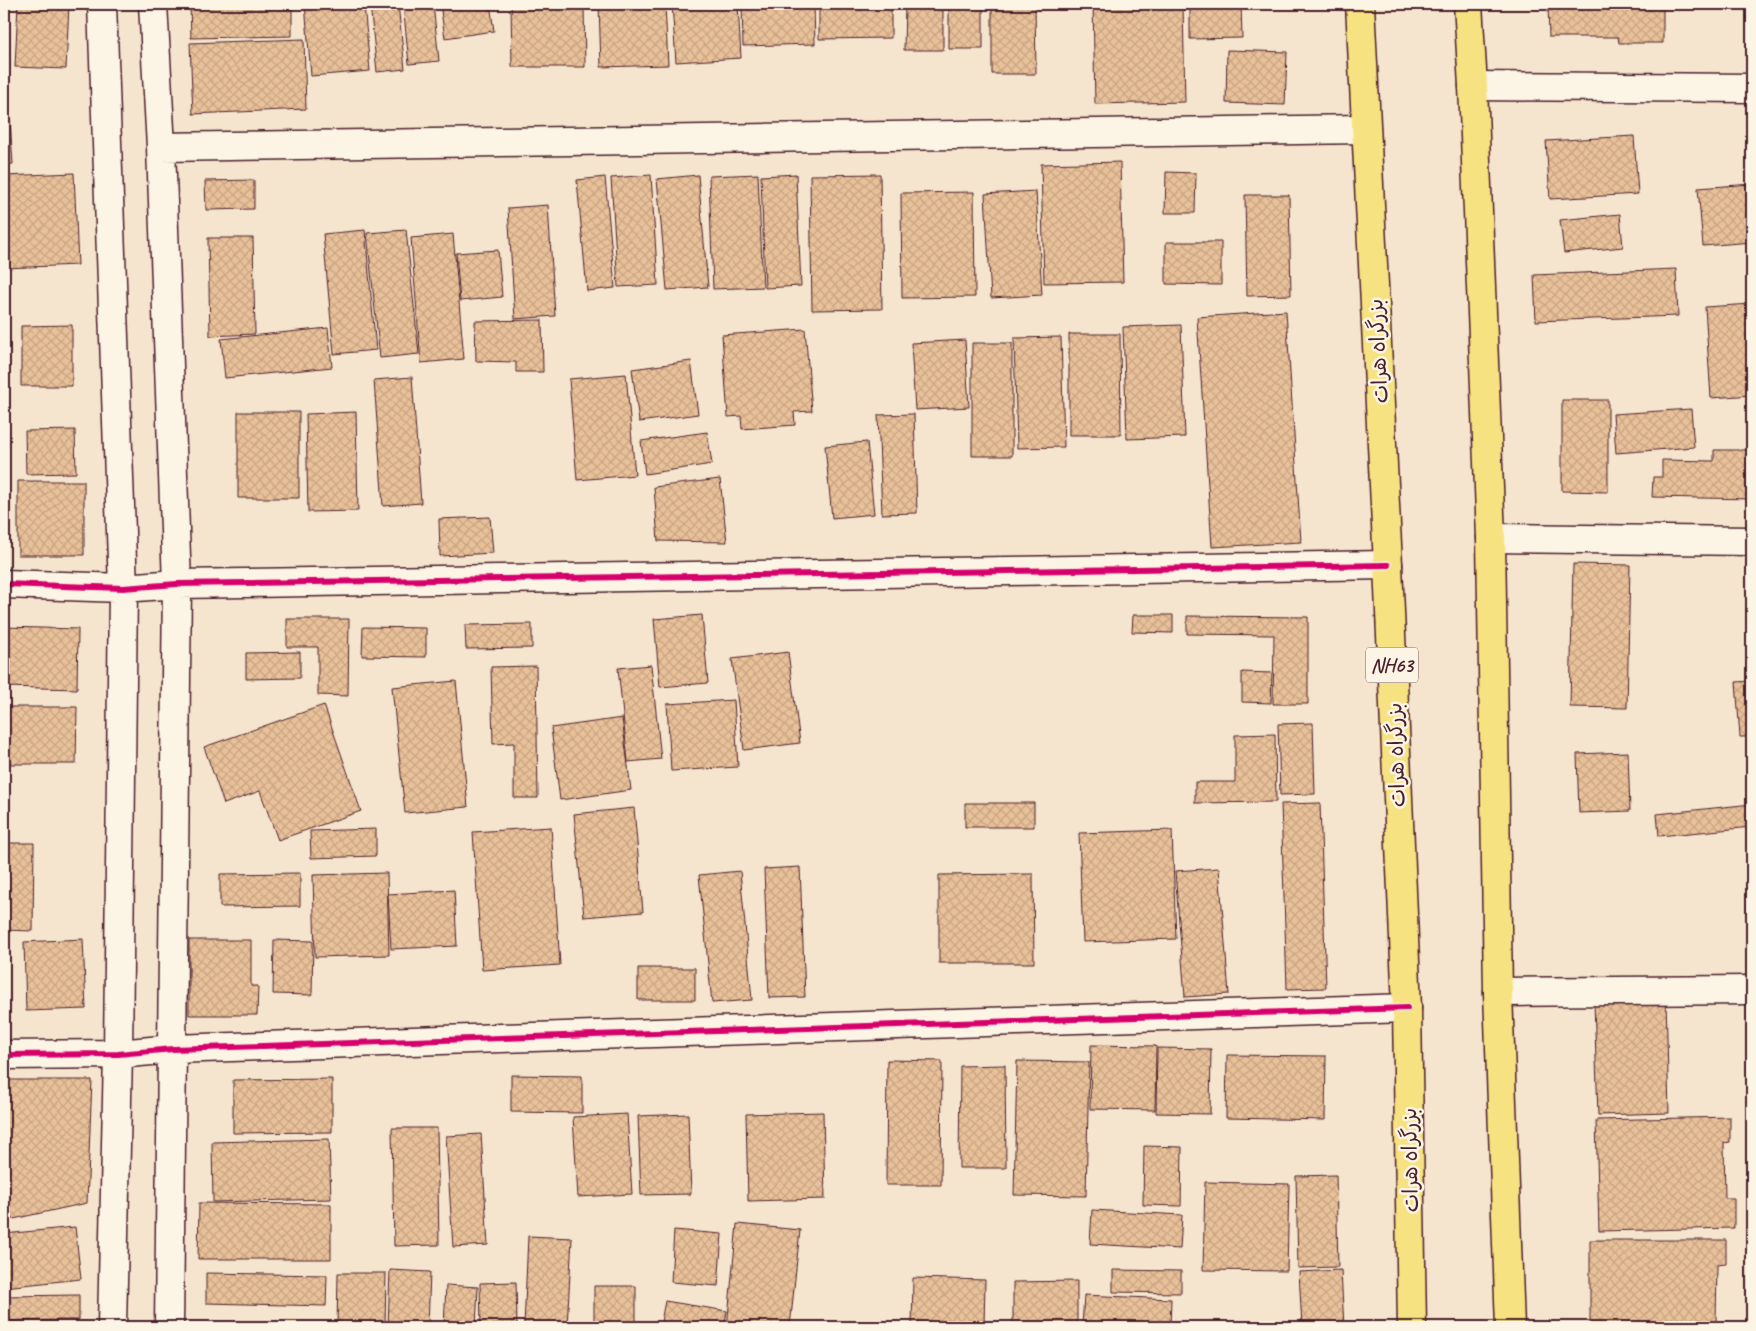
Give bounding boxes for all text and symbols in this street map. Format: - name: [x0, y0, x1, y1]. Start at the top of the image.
- street label: بزرگراه هرات: [1362, 298, 1394, 404]
- road number: NH63: [1366, 648, 1418, 682]
- street label: بزرگراه هرات: [1381, 702, 1411, 808]
- street label: بزرگراه هرات: [1396, 1107, 1424, 1213]

